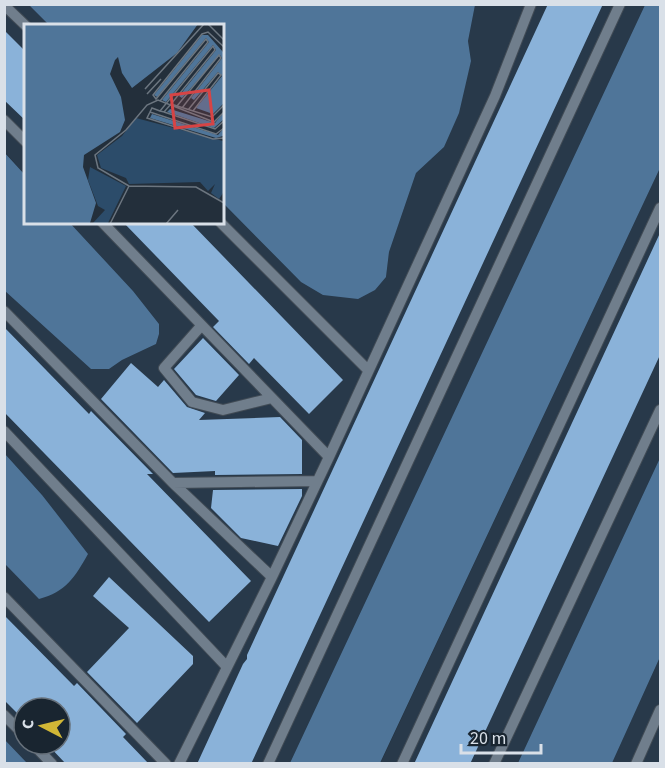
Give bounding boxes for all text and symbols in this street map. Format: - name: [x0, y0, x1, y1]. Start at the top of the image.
- inset map: [24, 24, 224, 224]
- north arrow: [12, 696, 72, 756]
- scale bar: [461, 717, 540, 755]
- text: С: [17, 718, 40, 730]
- text: 20 m: [470, 726, 506, 751]

